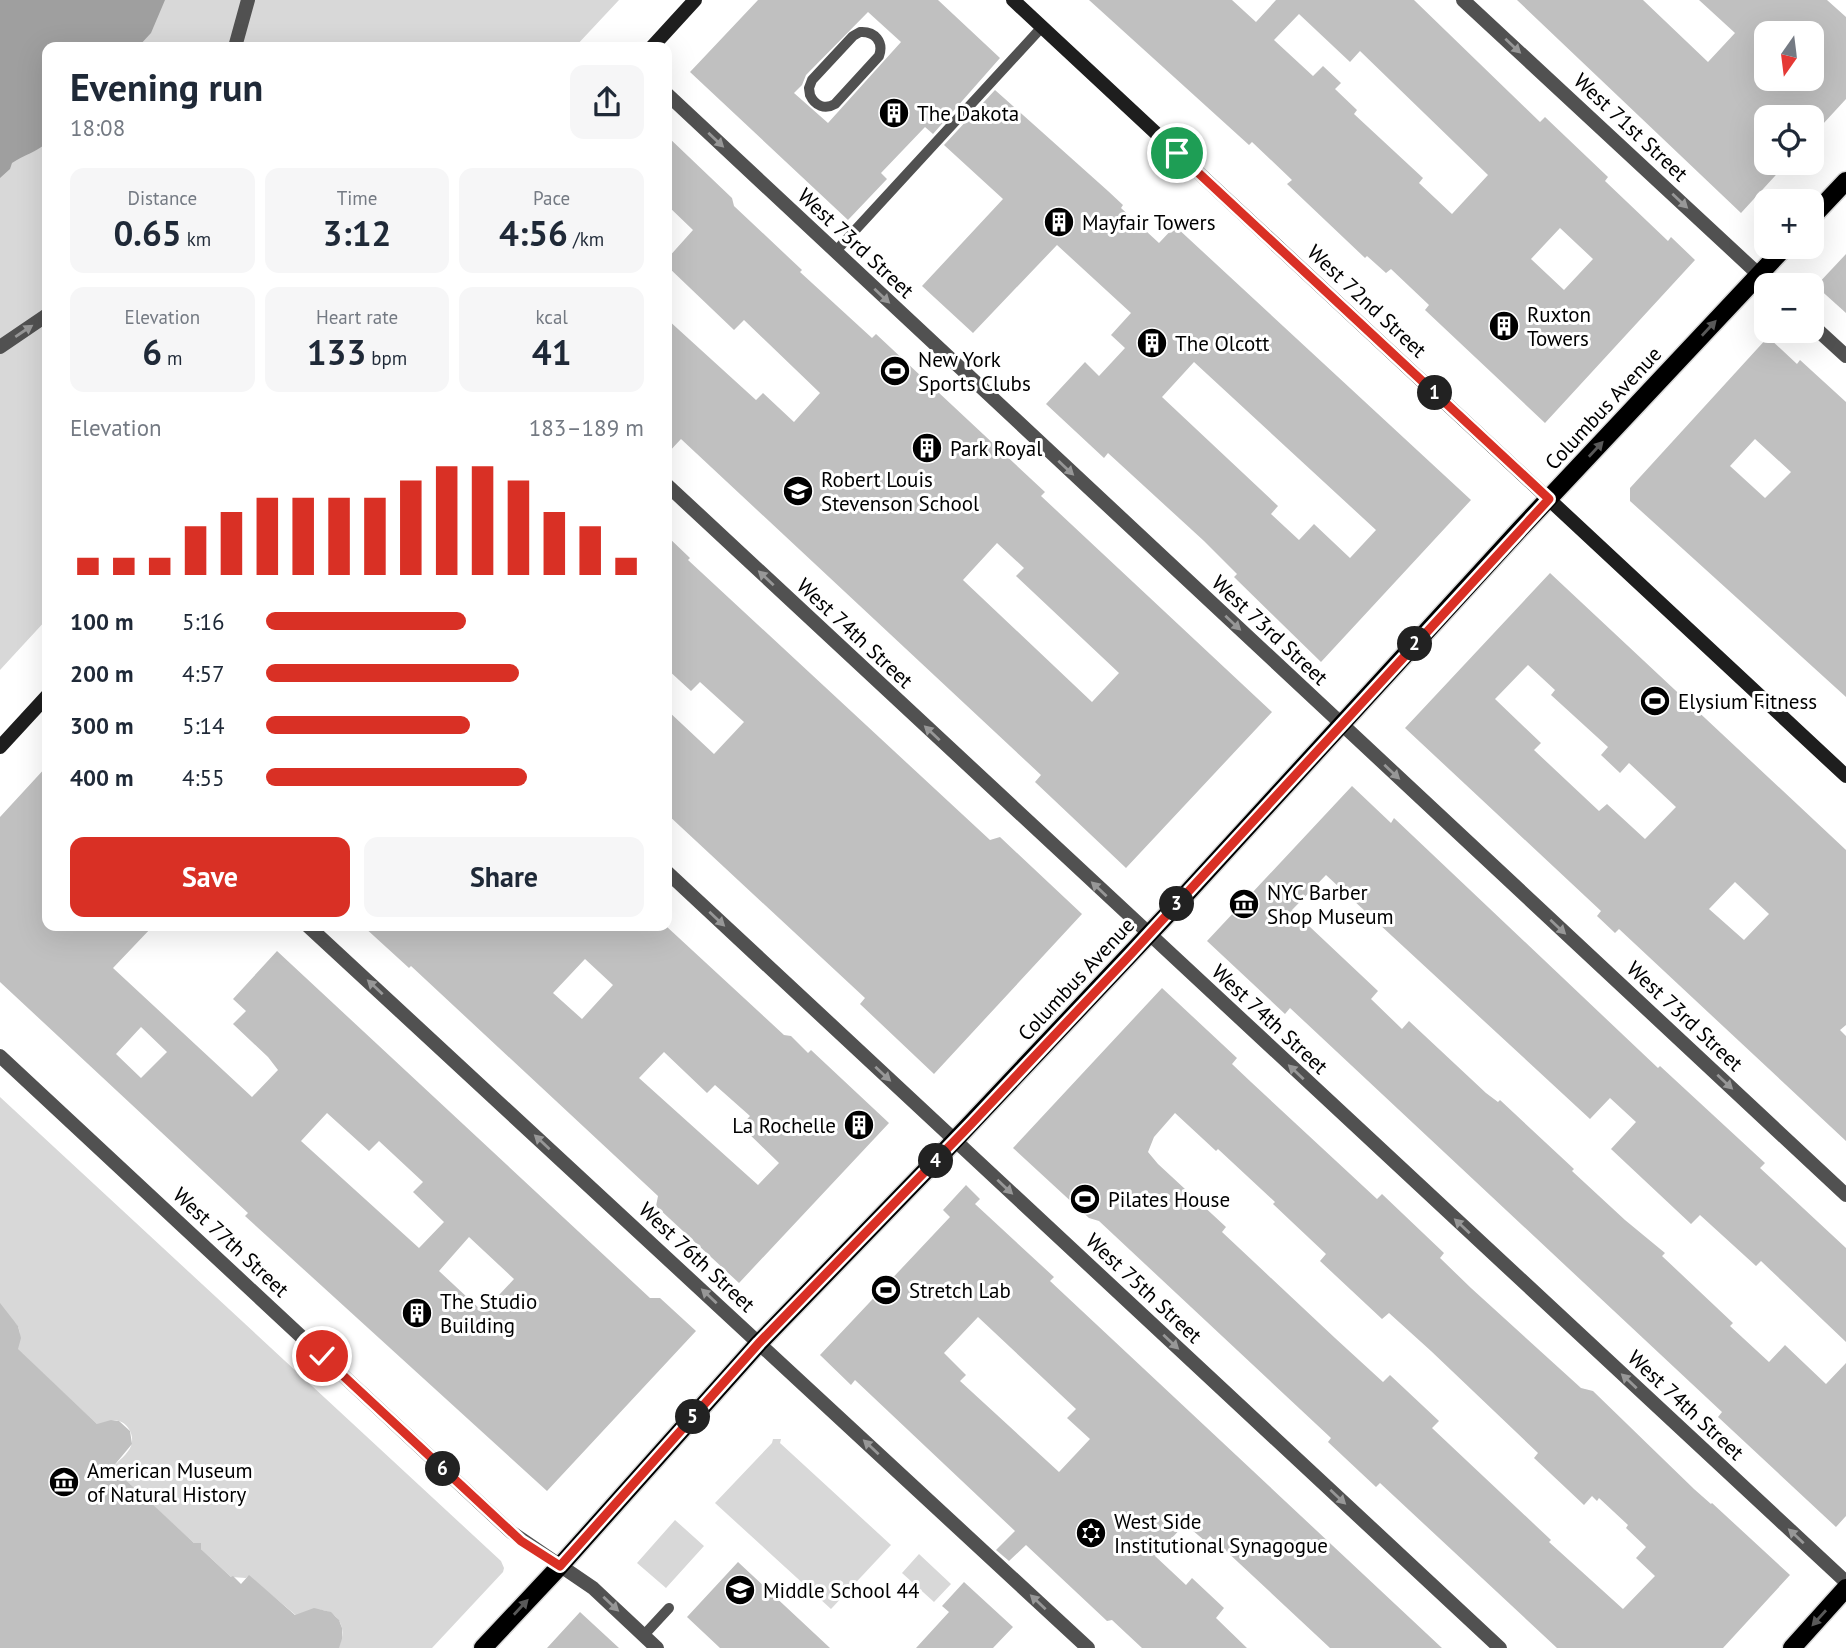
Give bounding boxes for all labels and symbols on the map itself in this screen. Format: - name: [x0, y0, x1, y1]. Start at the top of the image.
- north arrow: [1754, 21, 1824, 91]
- one-way arrow: [1504, 38, 1521, 54]
- street label: West 71st Street: [1568, 67, 1694, 187]
- building icon: The Dakota: [877, 96, 911, 130]
- place label: The Dakota: [917, 100, 1019, 127]
- pin: [1147, 123, 1207, 183]
- one-way arrow: [707, 132, 724, 148]
- street label: West 73rd Street: [792, 182, 920, 304]
- one-way arrow: [1671, 193, 1689, 209]
- building icon: Mayfair Towers: [1042, 205, 1076, 239]
- place label: Mayfair Towers: [1082, 209, 1216, 236]
- street label: West 72nd Street: [1302, 239, 1432, 363]
- one-way arrow: [873, 288, 890, 304]
- place label: Ruxton Towers: [1527, 301, 1591, 352]
- building icon: Ruxton Towers: [1487, 309, 1521, 343]
- one-way arrow: [1701, 319, 1717, 337]
- one-way arrow: [14, 325, 34, 338]
- building icon: The Olcott: [1135, 326, 1169, 360]
- place label: The Olcott: [1175, 330, 1269, 357]
- street label: Columbus Avenue: [1539, 341, 1667, 475]
- place label: New York Sports Clubs: [918, 346, 1031, 397]
- sports icon: New York Sports Clubs: [878, 354, 912, 388]
- pin: 1: [1418, 376, 1452, 410]
- building icon: Park Royal: [910, 431, 944, 465]
- place label: Park Royal: [950, 435, 1042, 462]
- one-way arrow: [1587, 441, 1603, 458]
- one-way arrow: [1057, 460, 1074, 476]
- place label: Robert Louis Stevenson School: [821, 466, 979, 517]
- school or university icon: Robert Louis Stevenson School: [781, 474, 815, 508]
- street label: West 73rd Street: [1206, 569, 1334, 691]
- one-way arrow: [758, 571, 775, 587]
- street label: West 74th Street: [791, 572, 919, 694]
- one-way arrow: [1224, 615, 1241, 631]
- pin: 2: [1398, 626, 1432, 662]
- sports icon: Elysium Fitness: [1638, 684, 1672, 718]
- place label: Elysium Fitness: [1678, 688, 1817, 715]
- one-way arrow: [924, 726, 941, 742]
- one-way arrow: [1383, 763, 1400, 779]
- place label: NYC Barber Shop Museum: [1267, 879, 1394, 930]
- one-way arrow: [1091, 881, 1108, 897]
- pin: 3: [1160, 886, 1194, 922]
- museum icon: NYC Barber Shop Museum: [1227, 887, 1261, 921]
- one-way arrow: [708, 910, 725, 926]
- street label: Columbus Avenue: [1012, 912, 1140, 1046]
- one-way arrow: [1549, 918, 1566, 934]
- street label: West 73rd Street: [1621, 955, 1749, 1077]
- street label: West 74th Street: [1206, 958, 1334, 1080]
- one-way arrow: [367, 980, 384, 996]
- one-way arrow: [1288, 1064, 1305, 1080]
- one-way arrow: [874, 1065, 891, 1081]
- one-way arrow: [1716, 1073, 1733, 1089]
- building icon: La Rochelle: [842, 1108, 876, 1142]
- place label: La Rochelle: [732, 1112, 836, 1139]
- one-way arrow: [533, 1134, 551, 1150]
- pin: 4: [918, 1144, 954, 1178]
- one-way arrow: [996, 1178, 1013, 1194]
- street label: West 77th Street: [167, 1181, 295, 1303]
- sports icon: Pilates House: [1068, 1182, 1102, 1216]
- place label: Pilates House: [1108, 1186, 1230, 1213]
- street label: West 76th Street: [633, 1196, 761, 1318]
- one-way arrow: [1454, 1219, 1471, 1235]
- street label: West 75th Street: [1080, 1227, 1208, 1349]
- sports icon: Stretch Lab: [869, 1273, 903, 1307]
- place label: Stretch Lab: [909, 1277, 1011, 1304]
- place label: The Studio Building: [440, 1288, 537, 1339]
- one-way arrow: [701, 1289, 718, 1305]
- building icon: The Studio Building: [400, 1296, 434, 1330]
- pin: [292, 1326, 352, 1386]
- one-way arrow: [1162, 1334, 1180, 1350]
- street label: West 74th Street: [1622, 1344, 1750, 1466]
- one-way arrow: [1620, 1373, 1638, 1389]
- pin: 5: [676, 1400, 710, 1434]
- one-way arrow: [862, 1439, 880, 1455]
- pin: 6: [426, 1452, 460, 1486]
- place label: American Museum of Natural History: [87, 1457, 253, 1508]
- museum icon: American Museum of Natural History: [47, 1465, 81, 1499]
- one-way arrow: [1329, 1489, 1347, 1505]
- place label: West Side Institutional Synagogue: [1114, 1508, 1328, 1559]
- synagogue icon: West Side Institutional Synagogue: [1074, 1516, 1108, 1550]
- one-way arrow: [1788, 1528, 1805, 1544]
- school or university icon: Middle School 44: [723, 1573, 757, 1607]
- place label: Middle School 44: [763, 1577, 920, 1604]
- one-way arrow: [1030, 1594, 1047, 1610]
- one-way arrow: [602, 1596, 619, 1612]
- one-way arrow: [513, 1599, 529, 1616]
- one-way arrow: [1812, 1609, 1828, 1626]

